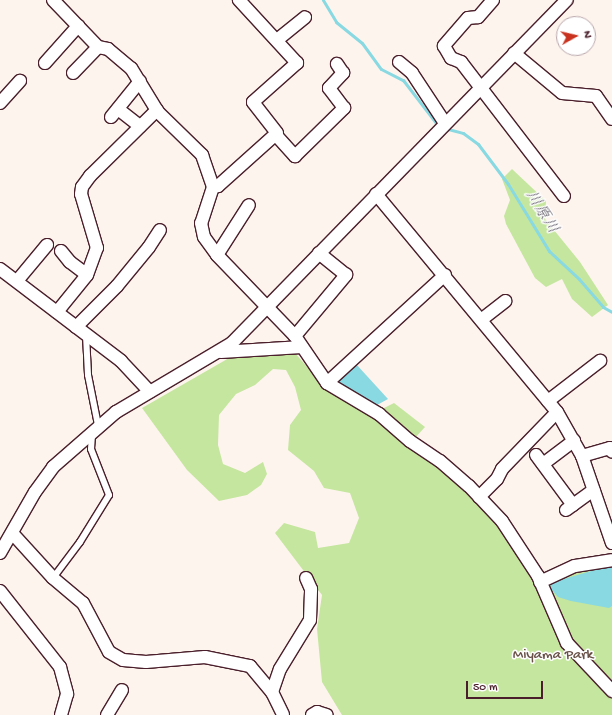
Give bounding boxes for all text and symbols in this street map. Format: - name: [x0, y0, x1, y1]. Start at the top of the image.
- north arrow: [556, 16, 596, 56]
- text: N: [580, 30, 593, 39]
- water label: 川原川: [519, 188, 561, 238]
- park label: Miyama Park: [513, 647, 593, 665]
- scale bar: [468, 673, 545, 699]
- text: 50 m: [473, 681, 498, 695]

